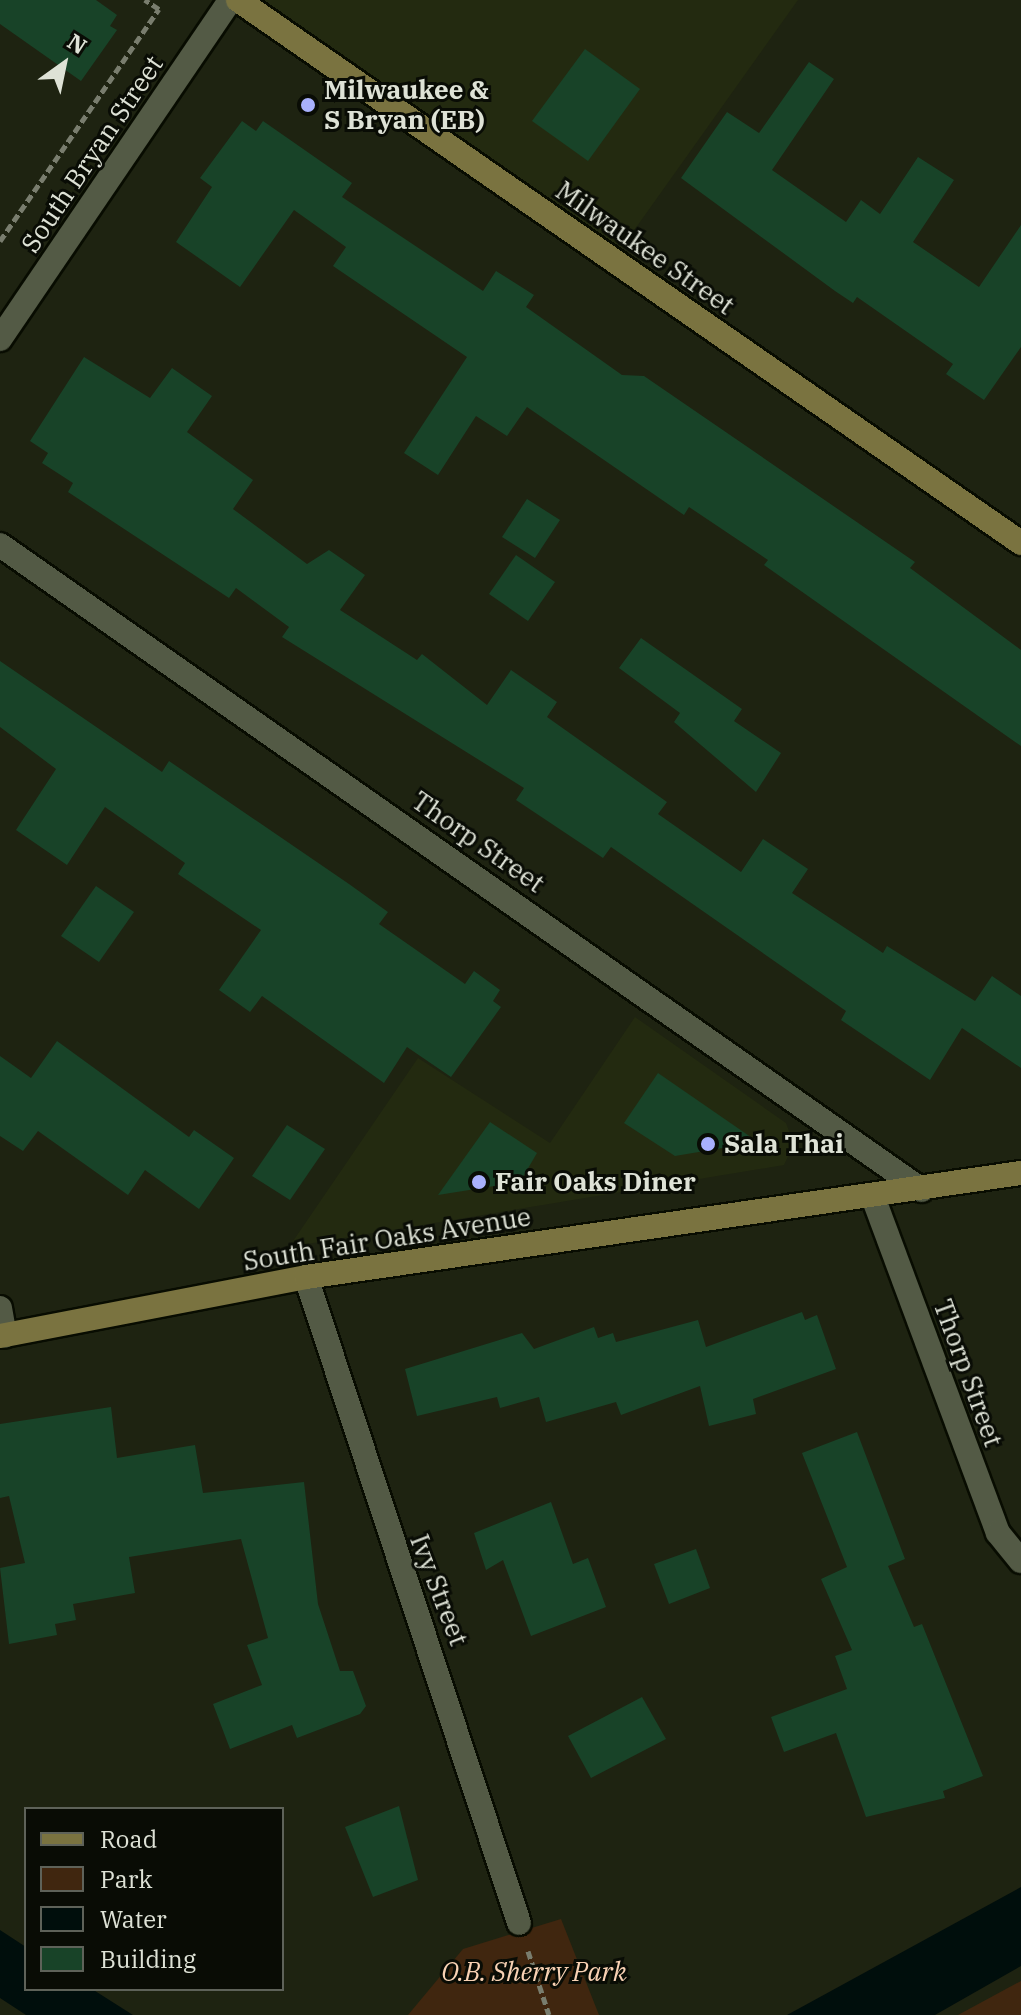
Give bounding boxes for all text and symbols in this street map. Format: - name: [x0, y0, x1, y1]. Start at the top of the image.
- north arrow: [24, 24, 104, 104]
- text: N: [62, 27, 93, 60]
- street label: South Bryan Street: [15, 50, 169, 258]
- place label: Milwaukee & S Bryan (EB): [324, 74, 489, 136]
- marker: Milwaukee & S Bryan (EB): [299, 96, 317, 114]
- street label: Milwaukee Street: [550, 175, 740, 321]
- street label: Thorp Street: [406, 785, 550, 899]
- place label: Sala Thai: [724, 1128, 844, 1160]
- marker: Sala Thai: [699, 1135, 717, 1153]
- place label: Fair Oaks Diner: [495, 1166, 696, 1198]
- marker: Fair Oaks Diner: [470, 1173, 488, 1191]
- street label: South Fair Oaks Avenue: [241, 1201, 533, 1277]
- street label: Thorp Street: [927, 1295, 1009, 1451]
- street label: Ivy Street: [404, 1530, 474, 1650]
- legend: [24, 1807, 284, 1991]
- text: Road: [100, 1823, 157, 1855]
- text: Park: [100, 1863, 152, 1895]
- text: Water: [100, 1903, 167, 1935]
- text: Building: [100, 1943, 196, 1975]
- park label: O.B. Sherry Park: [441, 1956, 627, 1988]

